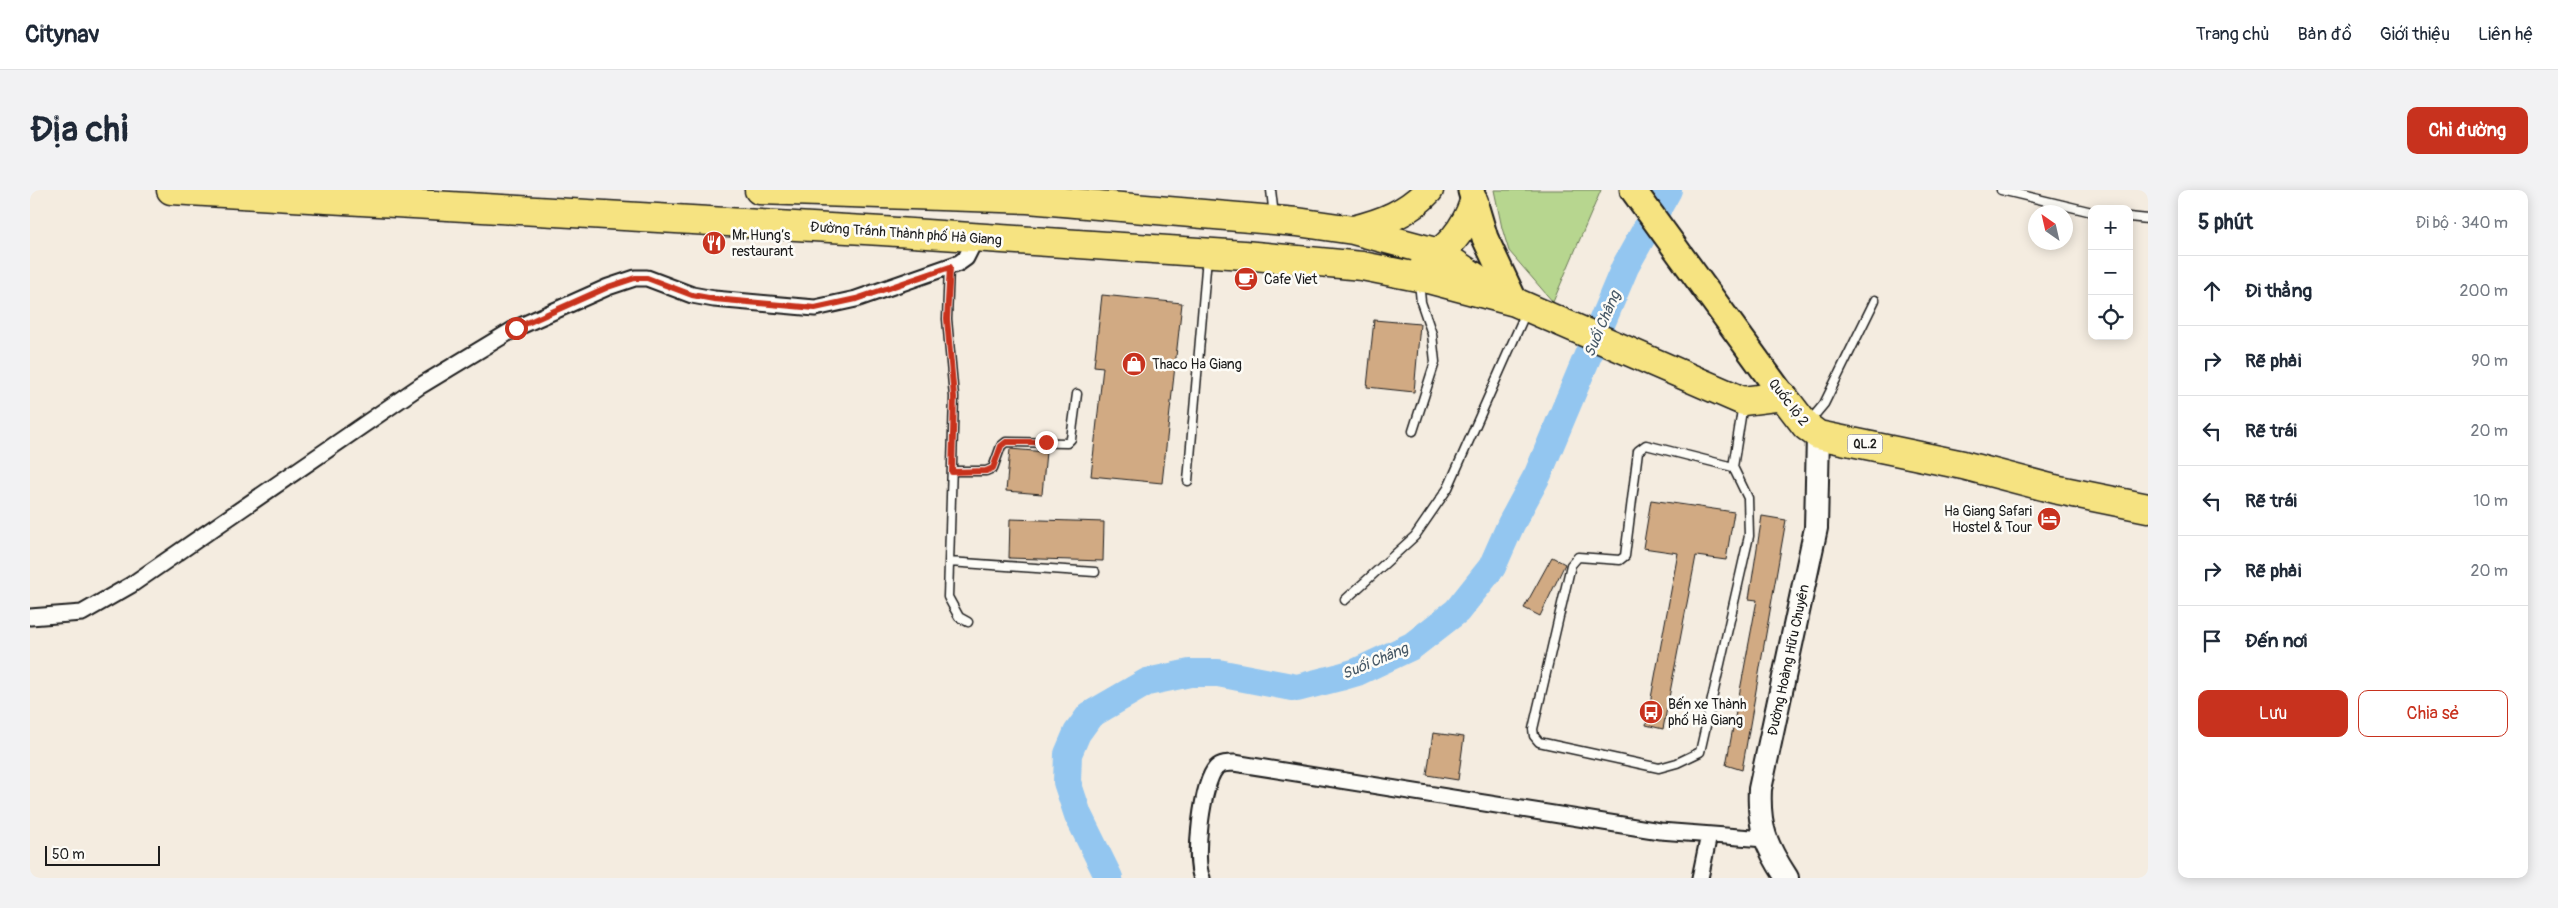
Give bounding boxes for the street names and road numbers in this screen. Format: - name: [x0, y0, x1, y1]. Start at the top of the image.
- street label: Đường Tránh Thành phố Hà Giang: [809, 217, 1003, 249]
- street label: Quốc lộ 2: [1765, 375, 1813, 429]
- road number: QL.2: [1848, 434, 1882, 454]
- street label: Đường Hoàng Hữu Chuyên: [1764, 583, 1813, 737]

